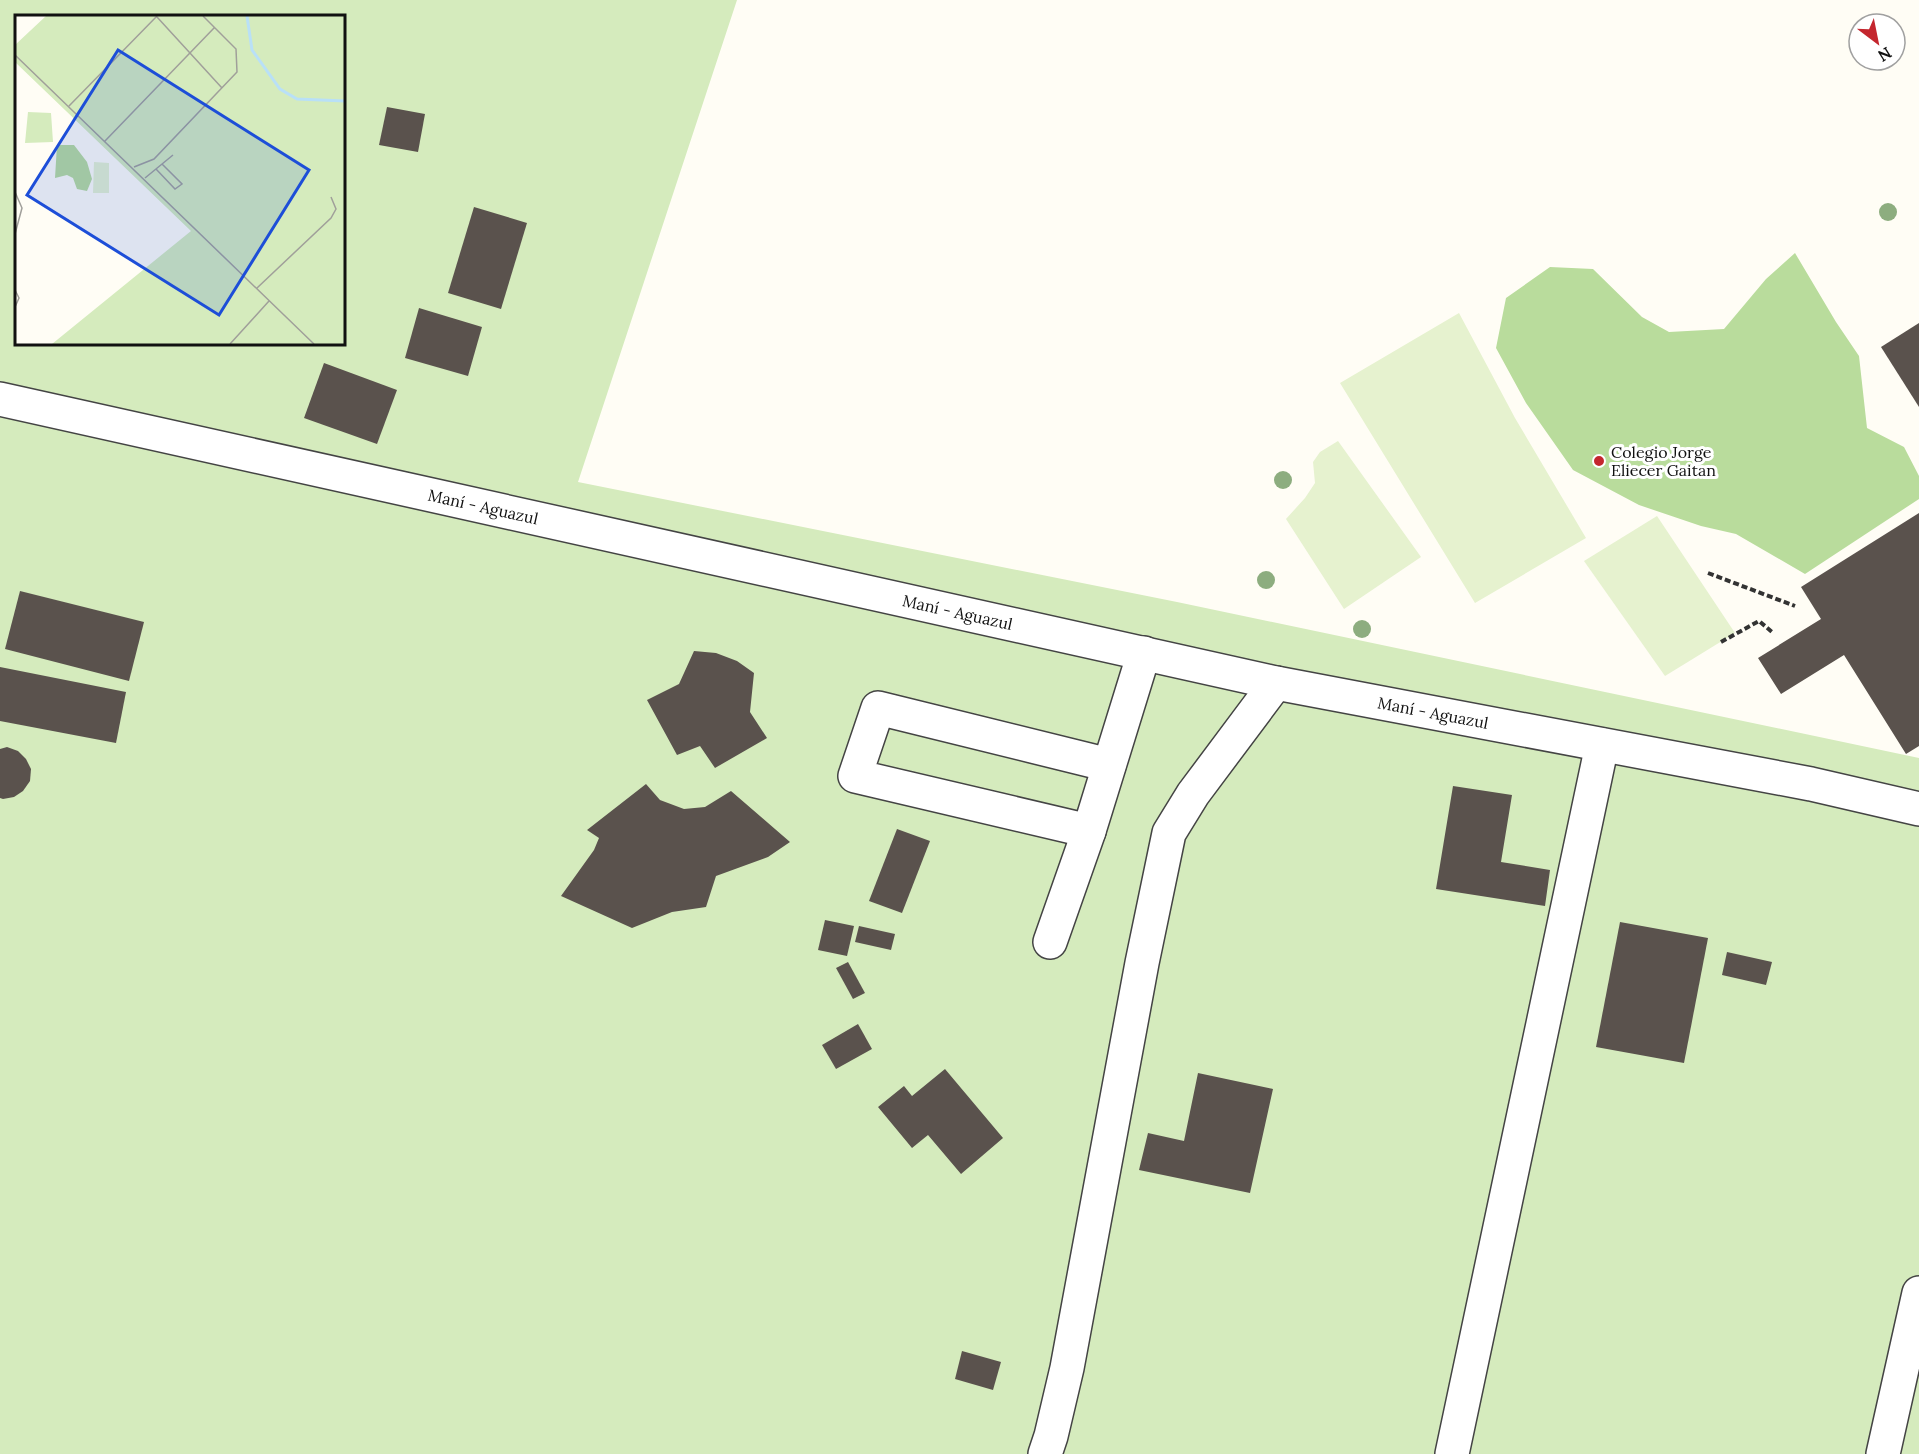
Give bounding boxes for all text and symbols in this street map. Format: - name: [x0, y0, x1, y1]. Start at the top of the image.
- north arrow: [1847, 12, 1907, 72]
- inset map: [15, 15, 345, 345]
- text: N: [1874, 43, 1895, 66]
- place label: Colegio Jorge Eliecer Gaitan: [1611, 442, 1716, 480]
- marker: Colegio Jorge Eliecer Gaitan: [1592, 454, 1606, 468]
- street label: Maní - Aguazul: [426, 485, 540, 528]
- street label: Maní - Aguazul: [901, 590, 1015, 634]
- street label: Maní - Aguazul: [1376, 692, 1490, 733]

